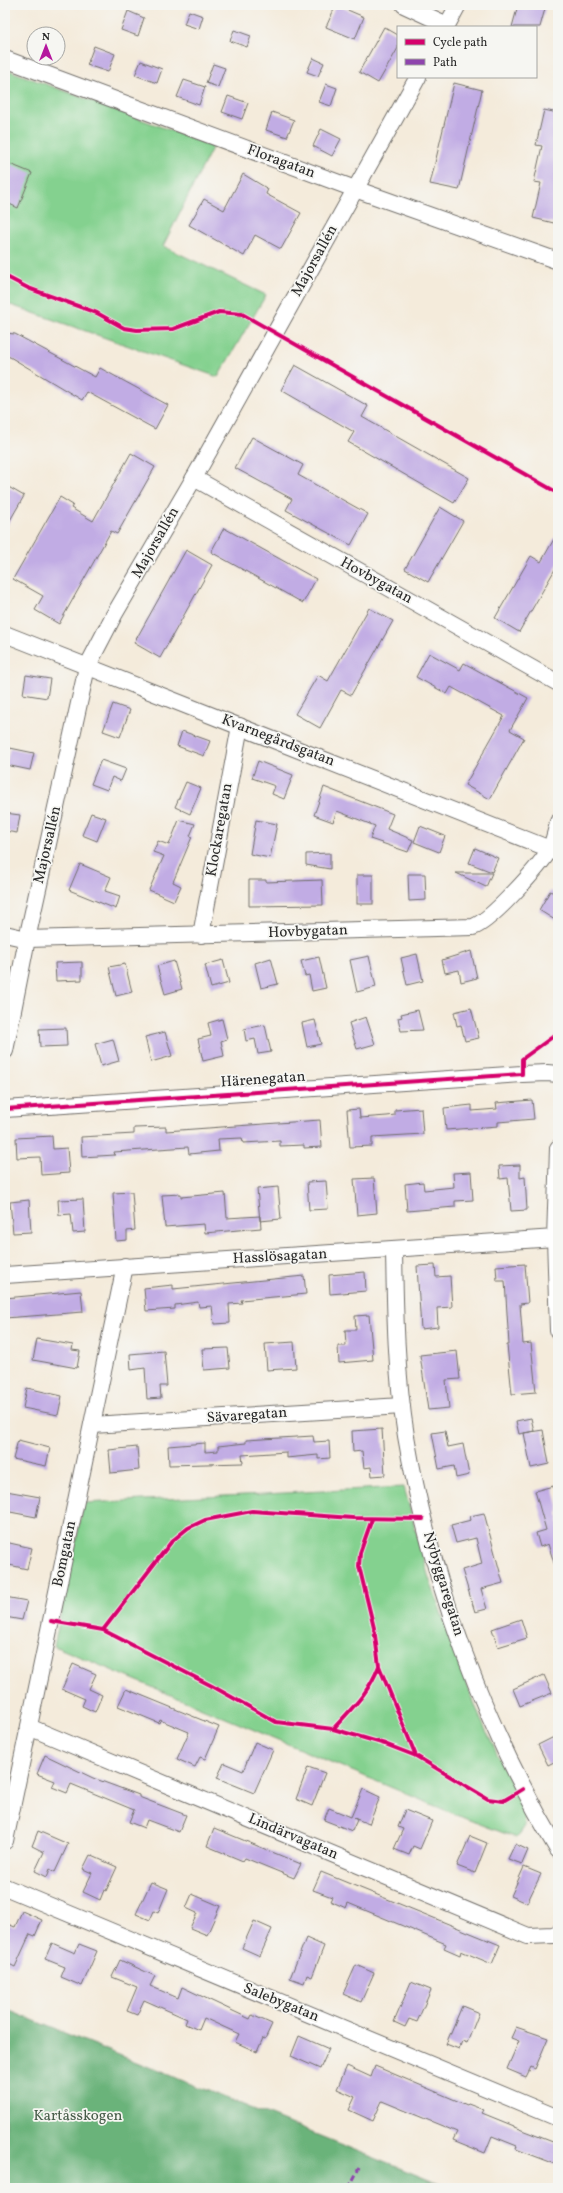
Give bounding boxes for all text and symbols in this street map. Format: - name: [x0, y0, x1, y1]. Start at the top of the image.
- north arrow: [26, 26, 66, 66]
- legend: [397, 26, 537, 78]
- text: N: [42, 30, 50, 45]
- text: Cycle path: [433, 35, 488, 51]
- text: Path: [433, 55, 457, 71]
- street label: Floragatan: [244, 140, 318, 184]
- street label: Majorsallén: [287, 221, 343, 301]
- street label: Majorsallén: [127, 504, 185, 582]
- street label: Hovbygatan: [336, 552, 416, 610]
- street label: Kvarnegårdsgatan: [218, 710, 338, 772]
- street label: Klockaregatan: [201, 782, 239, 878]
- street label: Majorsallén: [29, 804, 67, 886]
- street label: Hovbygatan: [268, 920, 348, 944]
- street label: Härenegatan: [220, 1067, 306, 1093]
- street label: Hasslösagatan: [232, 1244, 328, 1270]
- street label: Sävaregatan: [206, 1403, 288, 1429]
- street label: Bomgatan: [48, 1519, 82, 1589]
- street label: Nybyggaregatan: [417, 1529, 469, 1639]
- street label: Lindärvagatan: [245, 1809, 341, 1865]
- street label: Salebygatan: [240, 1978, 322, 2028]
- park label: Kartåsskogen: [33, 2106, 123, 2127]

